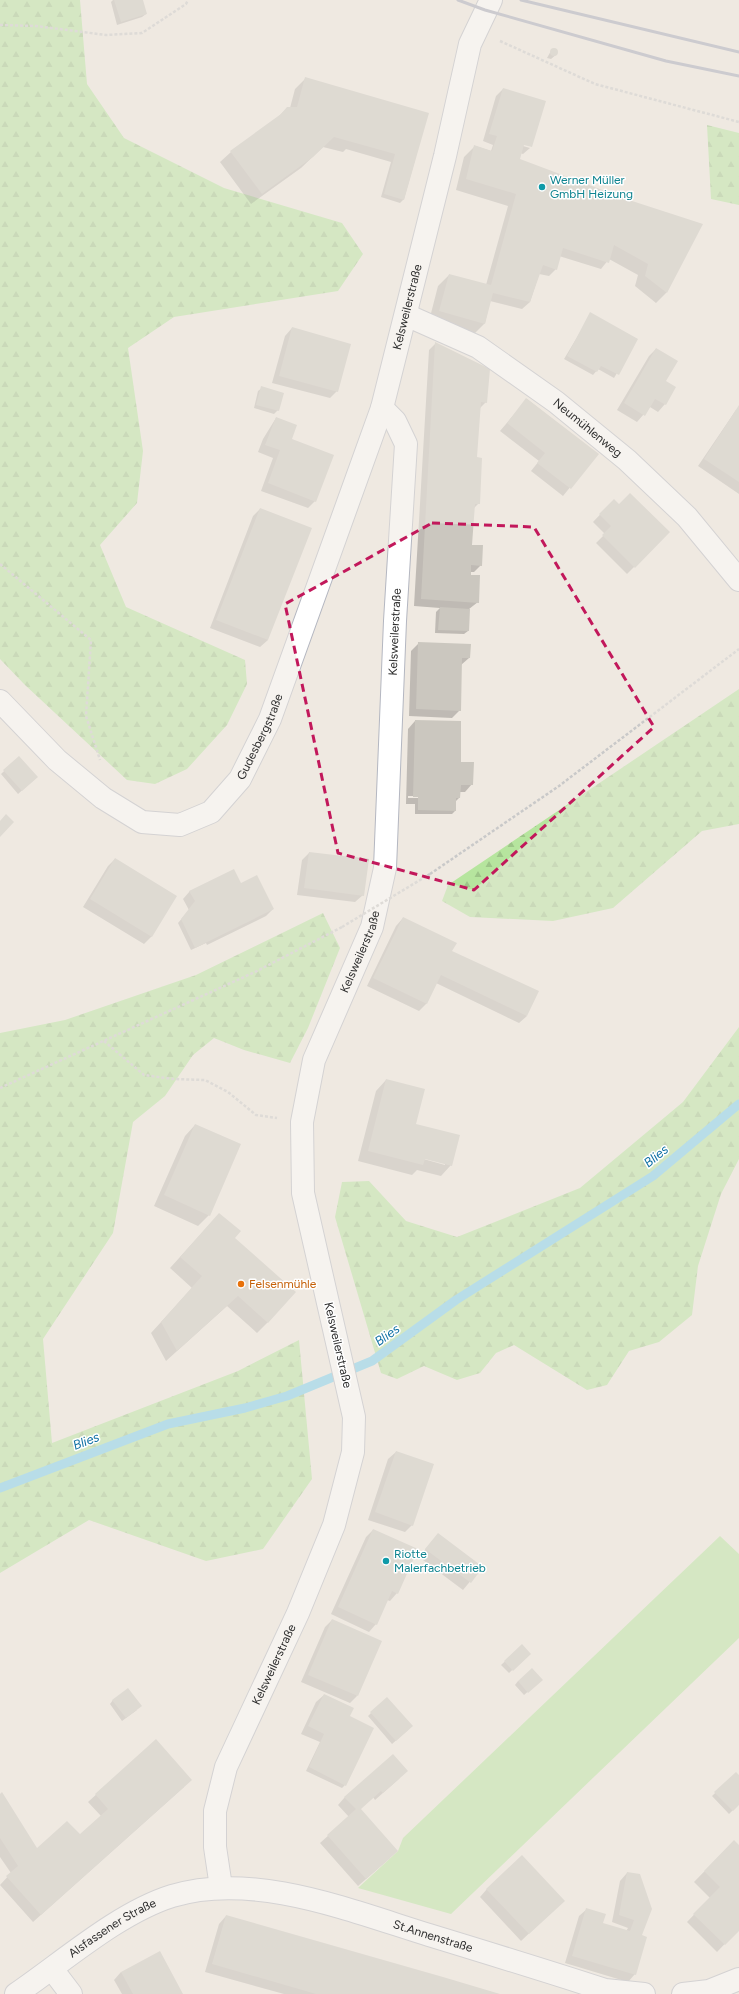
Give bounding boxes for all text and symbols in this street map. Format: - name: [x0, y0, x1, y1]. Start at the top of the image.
- place label: Werner Müller GmbH Heizung: [550, 173, 633, 201]
- marker: Werner Müller GmbH Heizung: [537, 182, 547, 192]
- street label: Kelsweilerstraße: [390, 262, 425, 351]
- street label: Neumühlenweg: [550, 396, 625, 460]
- street label: Kelsweilerstraße: [386, 587, 404, 676]
- street label: Gudesbergstraße: [234, 691, 286, 782]
- street label: Kelsweilerstraße: [337, 909, 382, 995]
- water label: Blies: [641, 1142, 671, 1170]
- place label: Felsenmühle: [249, 1277, 317, 1291]
- marker: Felsenmühle: [236, 1279, 246, 1289]
- street label: Kelsweilerstraße: [321, 1301, 355, 1390]
- water label: Blies: [372, 1321, 402, 1349]
- water label: Blies: [71, 1429, 101, 1453]
- place label: Riotte Malerfachbetrieb: [394, 1547, 486, 1575]
- marker: Riotte Malerfachbetrieb: [381, 1556, 391, 1566]
- street label: Kelsweilerstraße: [249, 1621, 299, 1707]
- street label: Alsfassener Straße: [66, 1896, 159, 1960]
- street label: St.Annenstraße: [391, 1917, 475, 1955]

